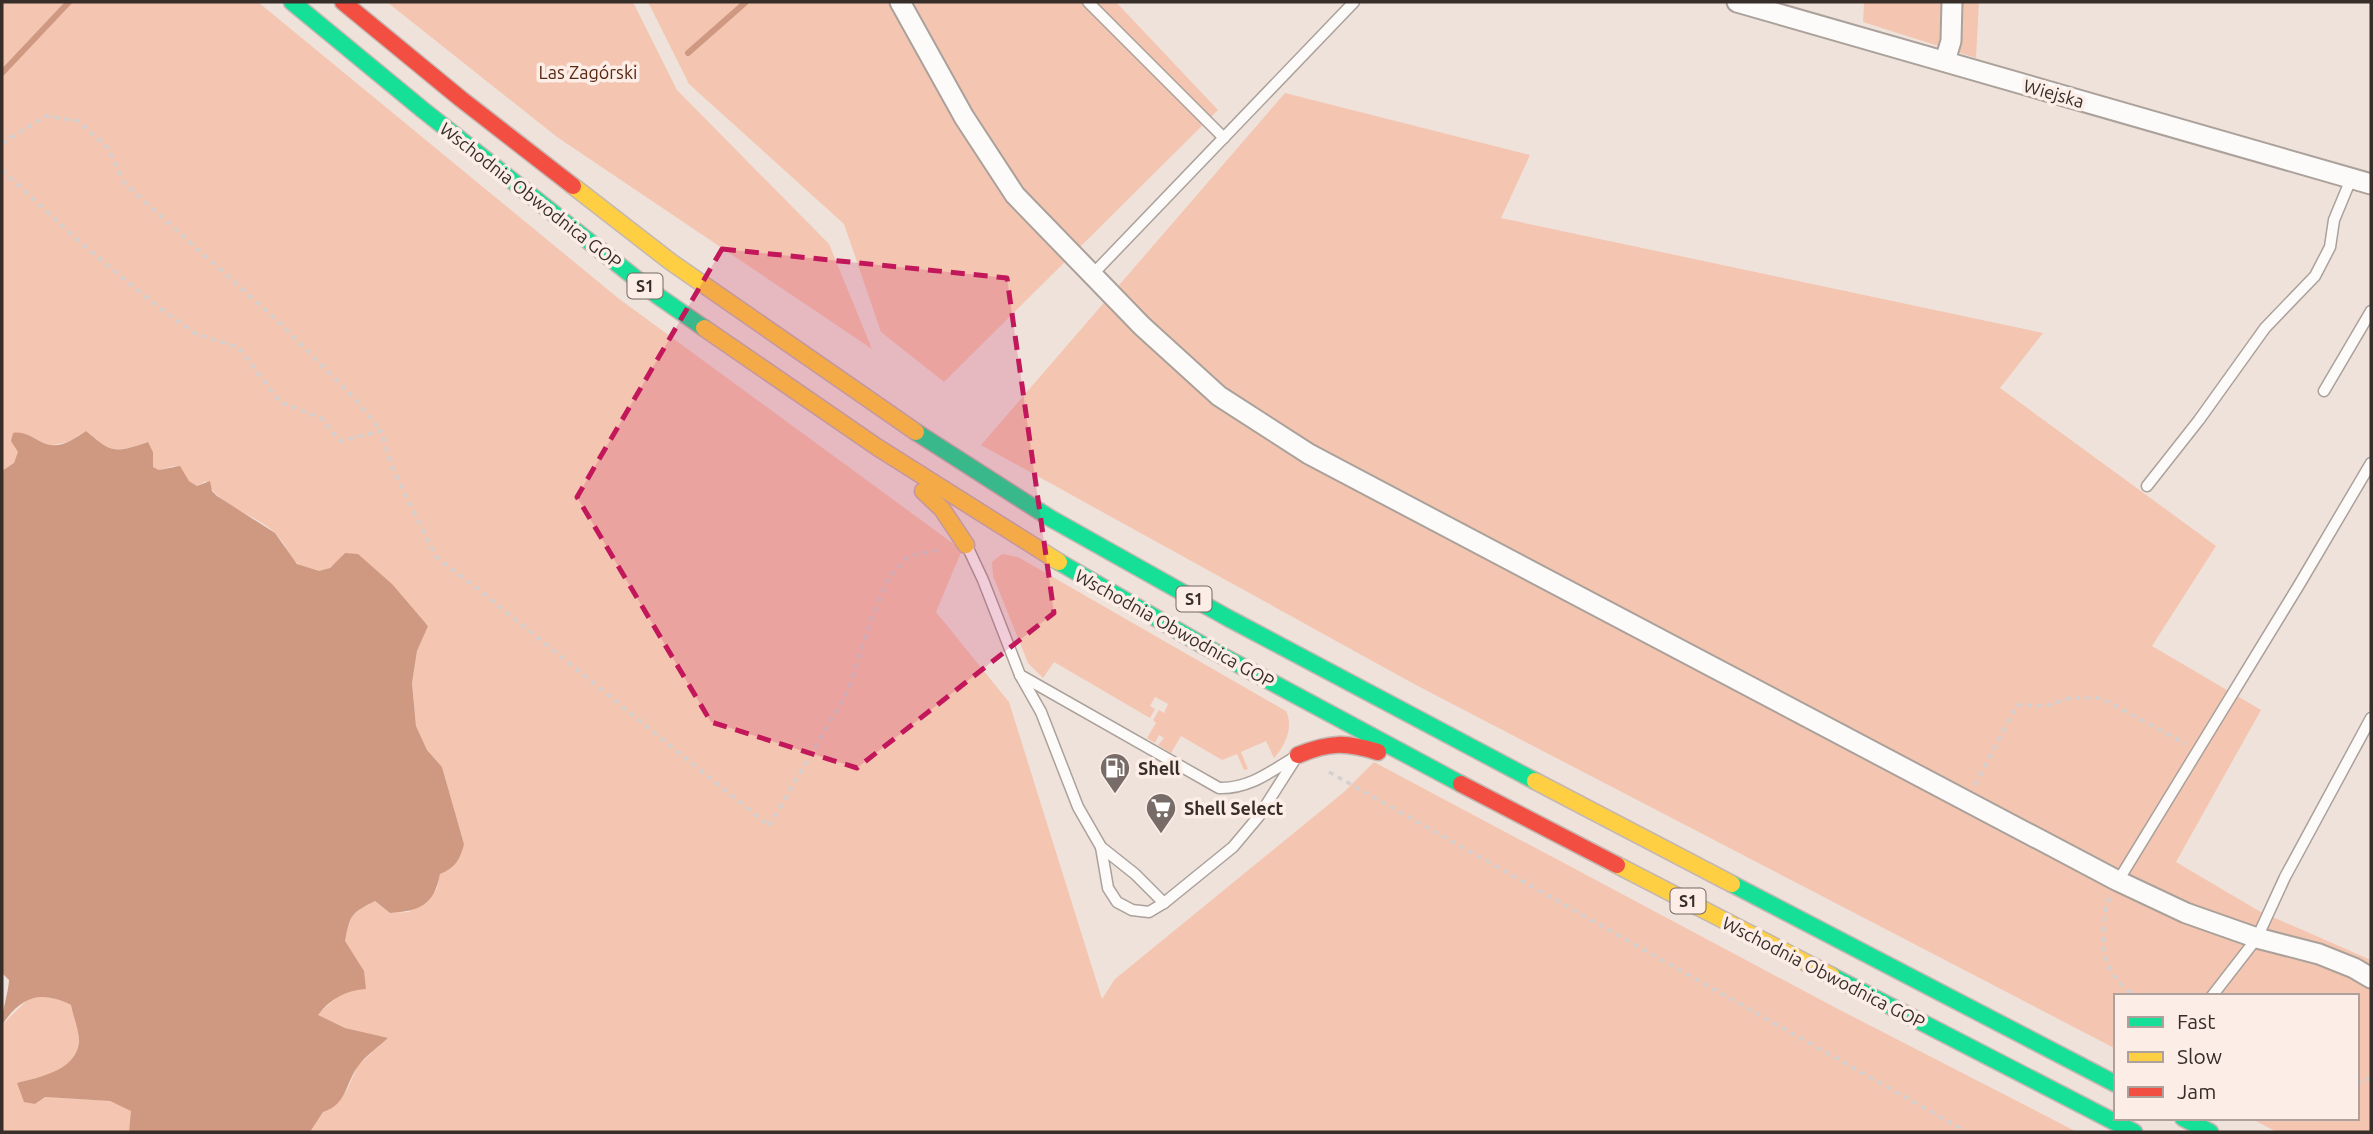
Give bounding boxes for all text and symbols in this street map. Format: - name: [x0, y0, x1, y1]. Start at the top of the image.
- park label: Las Zagórski: [539, 62, 637, 82]
- street label: Wiejska: [2022, 75, 2086, 111]
- street label: Wschodnia Obwodnica GOP: [436, 118, 626, 272]
- road number: S1: [628, 274, 662, 298]
- street label: Wschodnia Obwodnica GOP: [1072, 565, 1278, 691]
- road number: S1: [1176, 586, 1212, 612]
- fuel station icon: Shell: [1098, 751, 1132, 795]
- place label: Shell: [1138, 758, 1181, 778]
- supermarket icon: Shell Select: [1144, 791, 1178, 835]
- place label: Shell Select: [1184, 798, 1284, 818]
- road number: S1: [1670, 888, 1706, 914]
- street label: Wschodnia Obwodnica GOP: [1719, 912, 1929, 1032]
- legend: [2114, 994, 2359, 1120]
- text: Fast: [2177, 1009, 2215, 1033]
- text: Slow: [2177, 1044, 2222, 1068]
- text: Jam: [2177, 1079, 2216, 1103]

